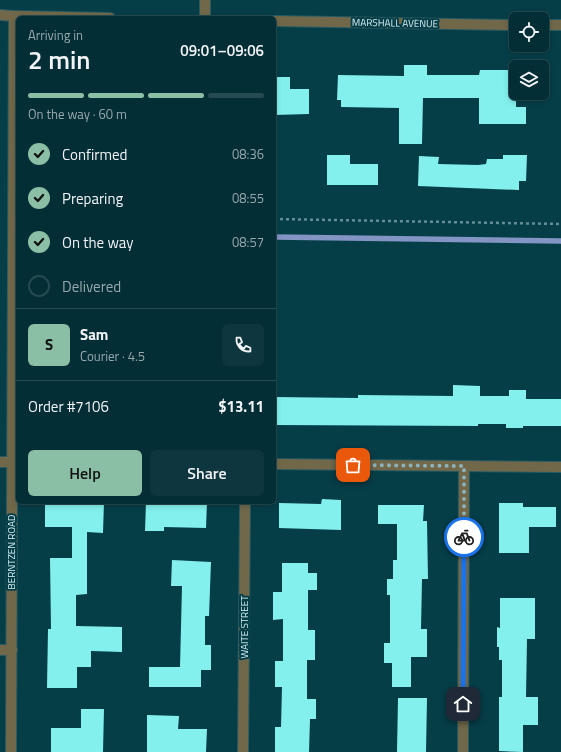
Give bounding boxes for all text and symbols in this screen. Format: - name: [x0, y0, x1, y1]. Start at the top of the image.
- map controls: [509, 12, 549, 100]
- button: locate: [509, 12, 549, 52]
- street label: MARSHALL AVENUE: [352, 15, 439, 31]
- text: Arriving in: [28, 25, 83, 45]
- text: 09:01–09:06: [180, 39, 264, 62]
- text: 2 min: [28, 40, 91, 79]
- button: layers: [509, 60, 549, 100]
- text: On the way · 60 m: [28, 104, 127, 124]
- icon: check: [28, 143, 50, 165]
- text: Confirmed: [62, 143, 127, 166]
- text: 08:36: [232, 144, 264, 164]
- icon: check: [28, 187, 50, 209]
- text: Preparing: [62, 187, 123, 210]
- text: 08:55: [232, 188, 264, 208]
- icon: check: [28, 231, 50, 253]
- text: On the way: [62, 231, 134, 254]
- text: 08:57: [232, 232, 264, 252]
- text: Delivered: [62, 275, 121, 298]
- text: Sam: [80, 323, 108, 346]
- button: phone: [222, 324, 264, 366]
- text: S: [45, 333, 53, 356]
- text: Courier · 4.5: [80, 346, 145, 366]
- text: Order #7106: [28, 395, 109, 418]
- text: $13.11: [218, 395, 264, 418]
- pin: [336, 448, 370, 482]
- button: Help: [28, 450, 142, 496]
- button: Share: [150, 450, 264, 496]
- icon: bag: [342, 454, 364, 476]
- street label: BERNTZEN ROAD: [4, 515, 19, 589]
- courier: [444, 517, 484, 557]
- icon: bike: [453, 526, 475, 548]
- street label: WAITE STREET: [237, 595, 252, 659]
- pin: [446, 687, 480, 721]
- icon: home: [452, 693, 474, 715]

